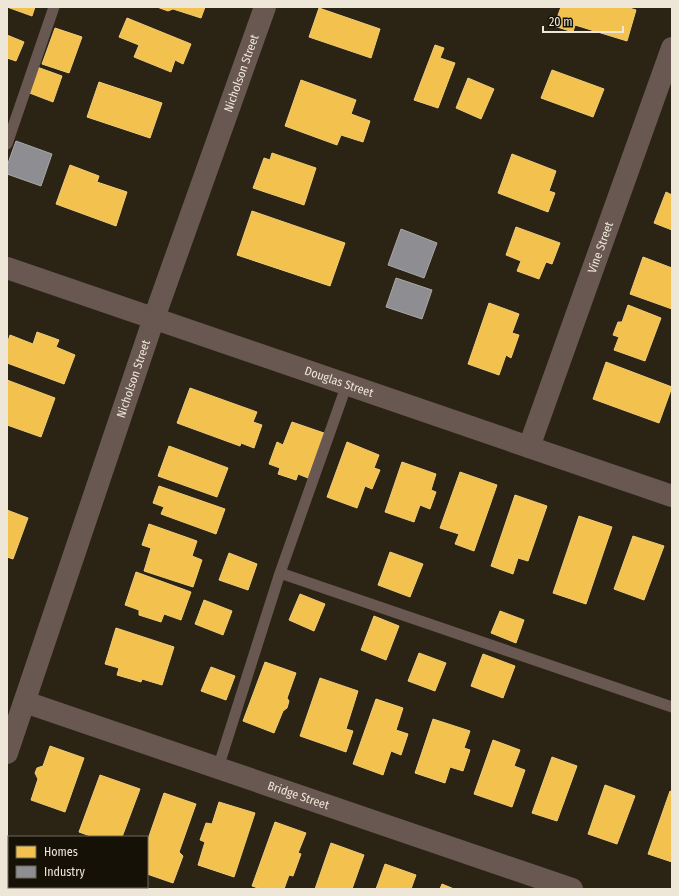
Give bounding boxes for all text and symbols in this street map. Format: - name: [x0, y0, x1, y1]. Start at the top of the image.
- scale bar: [543, 8, 623, 34]
- text: 20 m: [549, 15, 573, 29]
- street label: Nicholson Street: [221, 33, 262, 114]
- street label: Vine Street: [585, 220, 616, 275]
- street label: Nicholson Street: [114, 338, 153, 420]
- street label: Douglas Street: [303, 364, 375, 400]
- street label: Bridge Street: [266, 779, 331, 812]
- legend: [8, 836, 148, 888]
- text: Homes: [44, 845, 78, 859]
- text: Industry: [44, 865, 85, 879]

